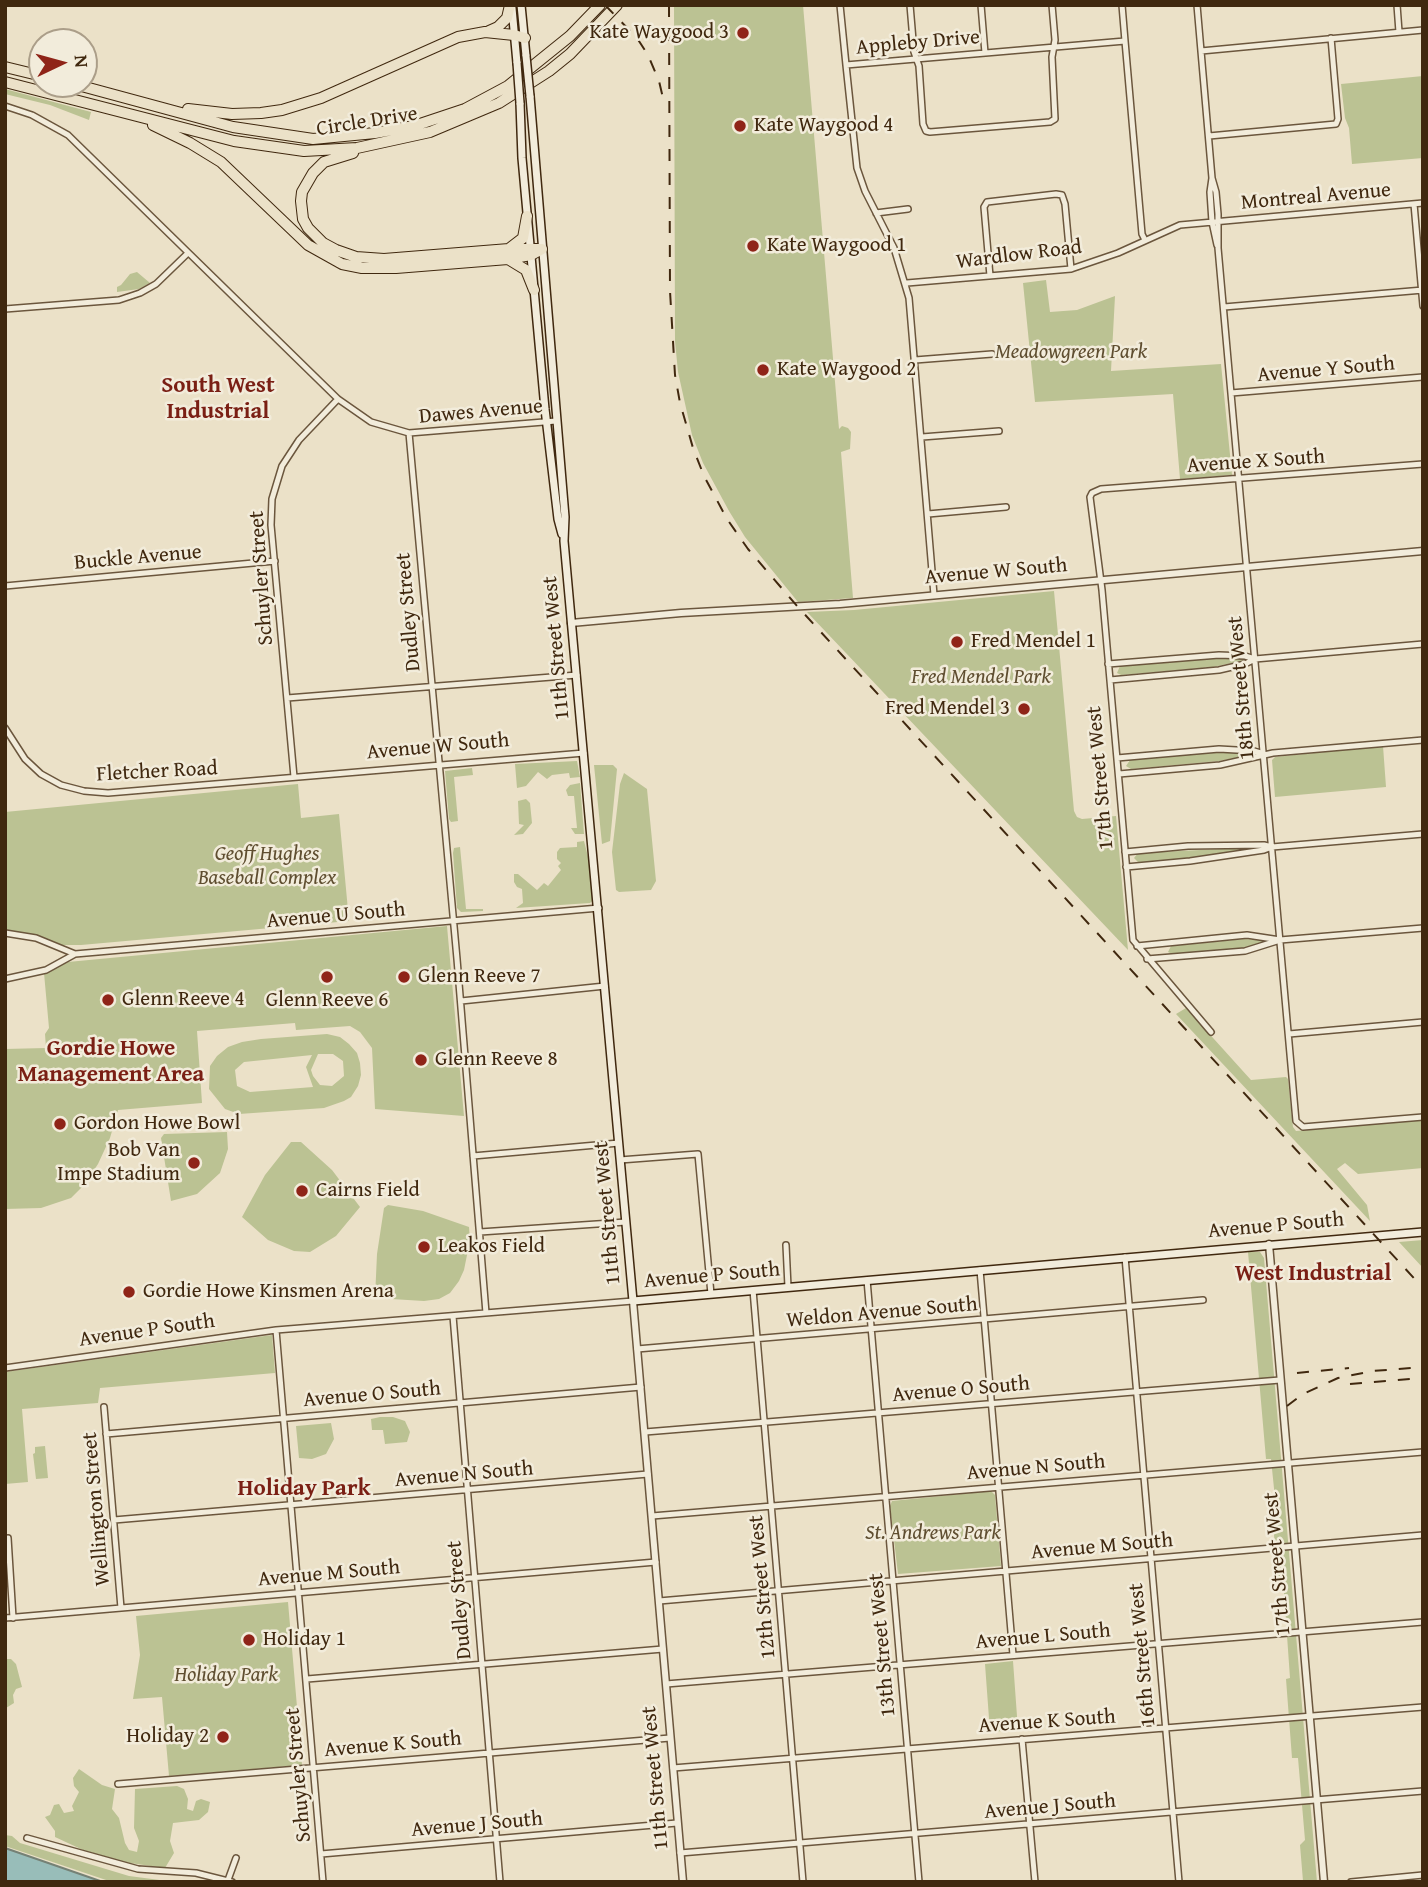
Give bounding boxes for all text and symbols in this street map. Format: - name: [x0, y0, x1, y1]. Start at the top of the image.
- place label: Kate Waygood 3: [590, 20, 729, 46]
- marker: Kate Waygood 3: [735, 25, 751, 41]
- street label: Appleby Drive: [855, 25, 981, 61]
- north arrow: [28, 28, 98, 98]
- text: N: [67, 54, 96, 69]
- street label: Circle Drive: [315, 102, 419, 142]
- place label: Kate Waygood 4: [754, 113, 893, 139]
- marker: Kate Waygood 4: [732, 118, 748, 134]
- street label: Montreal Avenue: [1240, 178, 1392, 216]
- place label: Kate Waygood 1: [767, 233, 906, 259]
- street label: Wardlow Road: [955, 235, 1083, 275]
- marker: Kate Waygood 1: [745, 238, 761, 254]
- park label: Meadowgreen Park: [995, 340, 1147, 366]
- street label: Avenue Y South: [1256, 351, 1396, 389]
- place label: Kate Waygood 2: [777, 357, 916, 383]
- marker: Kate Waygood 2: [755, 362, 771, 378]
- district label: South West Industrial: [161, 372, 275, 426]
- street label: Dawes Avenue: [418, 394, 544, 430]
- street label: Avenue X South: [1186, 445, 1326, 479]
- street label: Schuyler Street: [245, 510, 279, 646]
- street label: Buckle Avenue: [73, 540, 203, 576]
- street label: Dudley Street: [391, 551, 427, 673]
- street label: Avenue W South: [924, 553, 1068, 591]
- street label: 11th Street West: [538, 575, 576, 721]
- street label: 18th Street West: [1223, 615, 1261, 761]
- place label: Fred Mendel 1: [971, 629, 1096, 655]
- marker: Fred Mendel 1: [949, 634, 965, 650]
- park label: Fred Mendel Park: [911, 665, 1051, 691]
- place label: Fred Mendel 3: [885, 696, 1010, 722]
- marker: Fred Mendel 3: [1016, 701, 1032, 717]
- street label: 17th Street West: [1082, 705, 1120, 851]
- street label: Avenue W South: [366, 728, 510, 766]
- street label: Fletcher Road: [96, 756, 218, 788]
- park label: Geoff Hughes Baseball Complex: [198, 842, 336, 892]
- street label: Avenue U South: [266, 897, 406, 935]
- place label: Glenn Reeve 7: [418, 964, 541, 990]
- marker: Glenn Reeve 6: [319, 969, 335, 985]
- marker: Glenn Reeve 7: [396, 969, 412, 985]
- place label: Glenn Reeve 4: [122, 987, 245, 1013]
- place label: Glenn Reeve 6: [266, 988, 388, 1014]
- marker: Glenn Reeve 4: [100, 992, 116, 1008]
- district label: Gordie Howe Management Area: [18, 1035, 204, 1089]
- place label: Glenn Reeve 8: [435, 1047, 558, 1073]
- marker: Glenn Reeve 8: [413, 1052, 429, 1068]
- place label: Gordon Howe Bowl: [74, 1111, 240, 1137]
- marker: Gordon Howe Bowl: [52, 1116, 68, 1132]
- place label: Bob Van Impe Stadium: [57, 1138, 180, 1188]
- street label: 11th Street West: [589, 1140, 627, 1286]
- marker: Bob Van Impe Stadium: [186, 1155, 202, 1171]
- place label: Cairns Field: [316, 1178, 420, 1204]
- marker: Cairns Field: [294, 1183, 310, 1199]
- street label: Avenue P South: [1207, 1207, 1345, 1245]
- place label: Leakos Field: [438, 1234, 545, 1260]
- marker: Leakos Field: [416, 1239, 432, 1255]
- street label: Avenue P South: [643, 1257, 781, 1295]
- district label: West Industrial: [1235, 1260, 1391, 1288]
- place label: Gordie Howe Kinsmen Arena: [143, 1279, 394, 1305]
- marker: Gordie Howe Kinsmen Arena: [121, 1284, 137, 1300]
- street label: Weldon Avenue South: [785, 1292, 979, 1334]
- street label: Avenue P South: [78, 1309, 216, 1353]
- street label: Avenue O South: [891, 1371, 1031, 1409]
- street label: Avenue O South: [302, 1376, 442, 1414]
- street label: Wellington Street: [78, 1431, 116, 1587]
- street label: Avenue N South: [966, 1449, 1106, 1487]
- street label: Avenue N South: [394, 1456, 534, 1494]
- district label: Holiday Park: [237, 1475, 371, 1503]
- street label: 17th Street West: [1259, 1491, 1297, 1637]
- street label: 12th Street West: [744, 1514, 782, 1660]
- park label: St. Andrews Park: [865, 1521, 1001, 1547]
- street label: Avenue M South: [1030, 1528, 1174, 1566]
- street label: Dudley Street: [442, 1539, 478, 1661]
- street label: Avenue M South: [257, 1555, 401, 1593]
- street label: 13th Street West: [864, 1572, 902, 1718]
- street label: 16th Street West: [1124, 1582, 1162, 1728]
- street label: Avenue L South: [974, 1619, 1112, 1655]
- place label: Holiday 1: [263, 1627, 346, 1653]
- marker: Holiday 1: [241, 1632, 257, 1648]
- park label: Holiday Park: [174, 1663, 278, 1689]
- street label: 11th Street West: [637, 1705, 675, 1851]
- street label: Avenue K South: [977, 1705, 1117, 1739]
- street label: Schuyler Street: [281, 1707, 317, 1843]
- place label: Holiday 2: [126, 1724, 209, 1750]
- street label: Avenue K South: [323, 1726, 463, 1764]
- marker: Holiday 2: [215, 1729, 231, 1745]
- street label: Avenue J South: [983, 1789, 1117, 1825]
- street label: Avenue J South: [410, 1807, 544, 1843]

